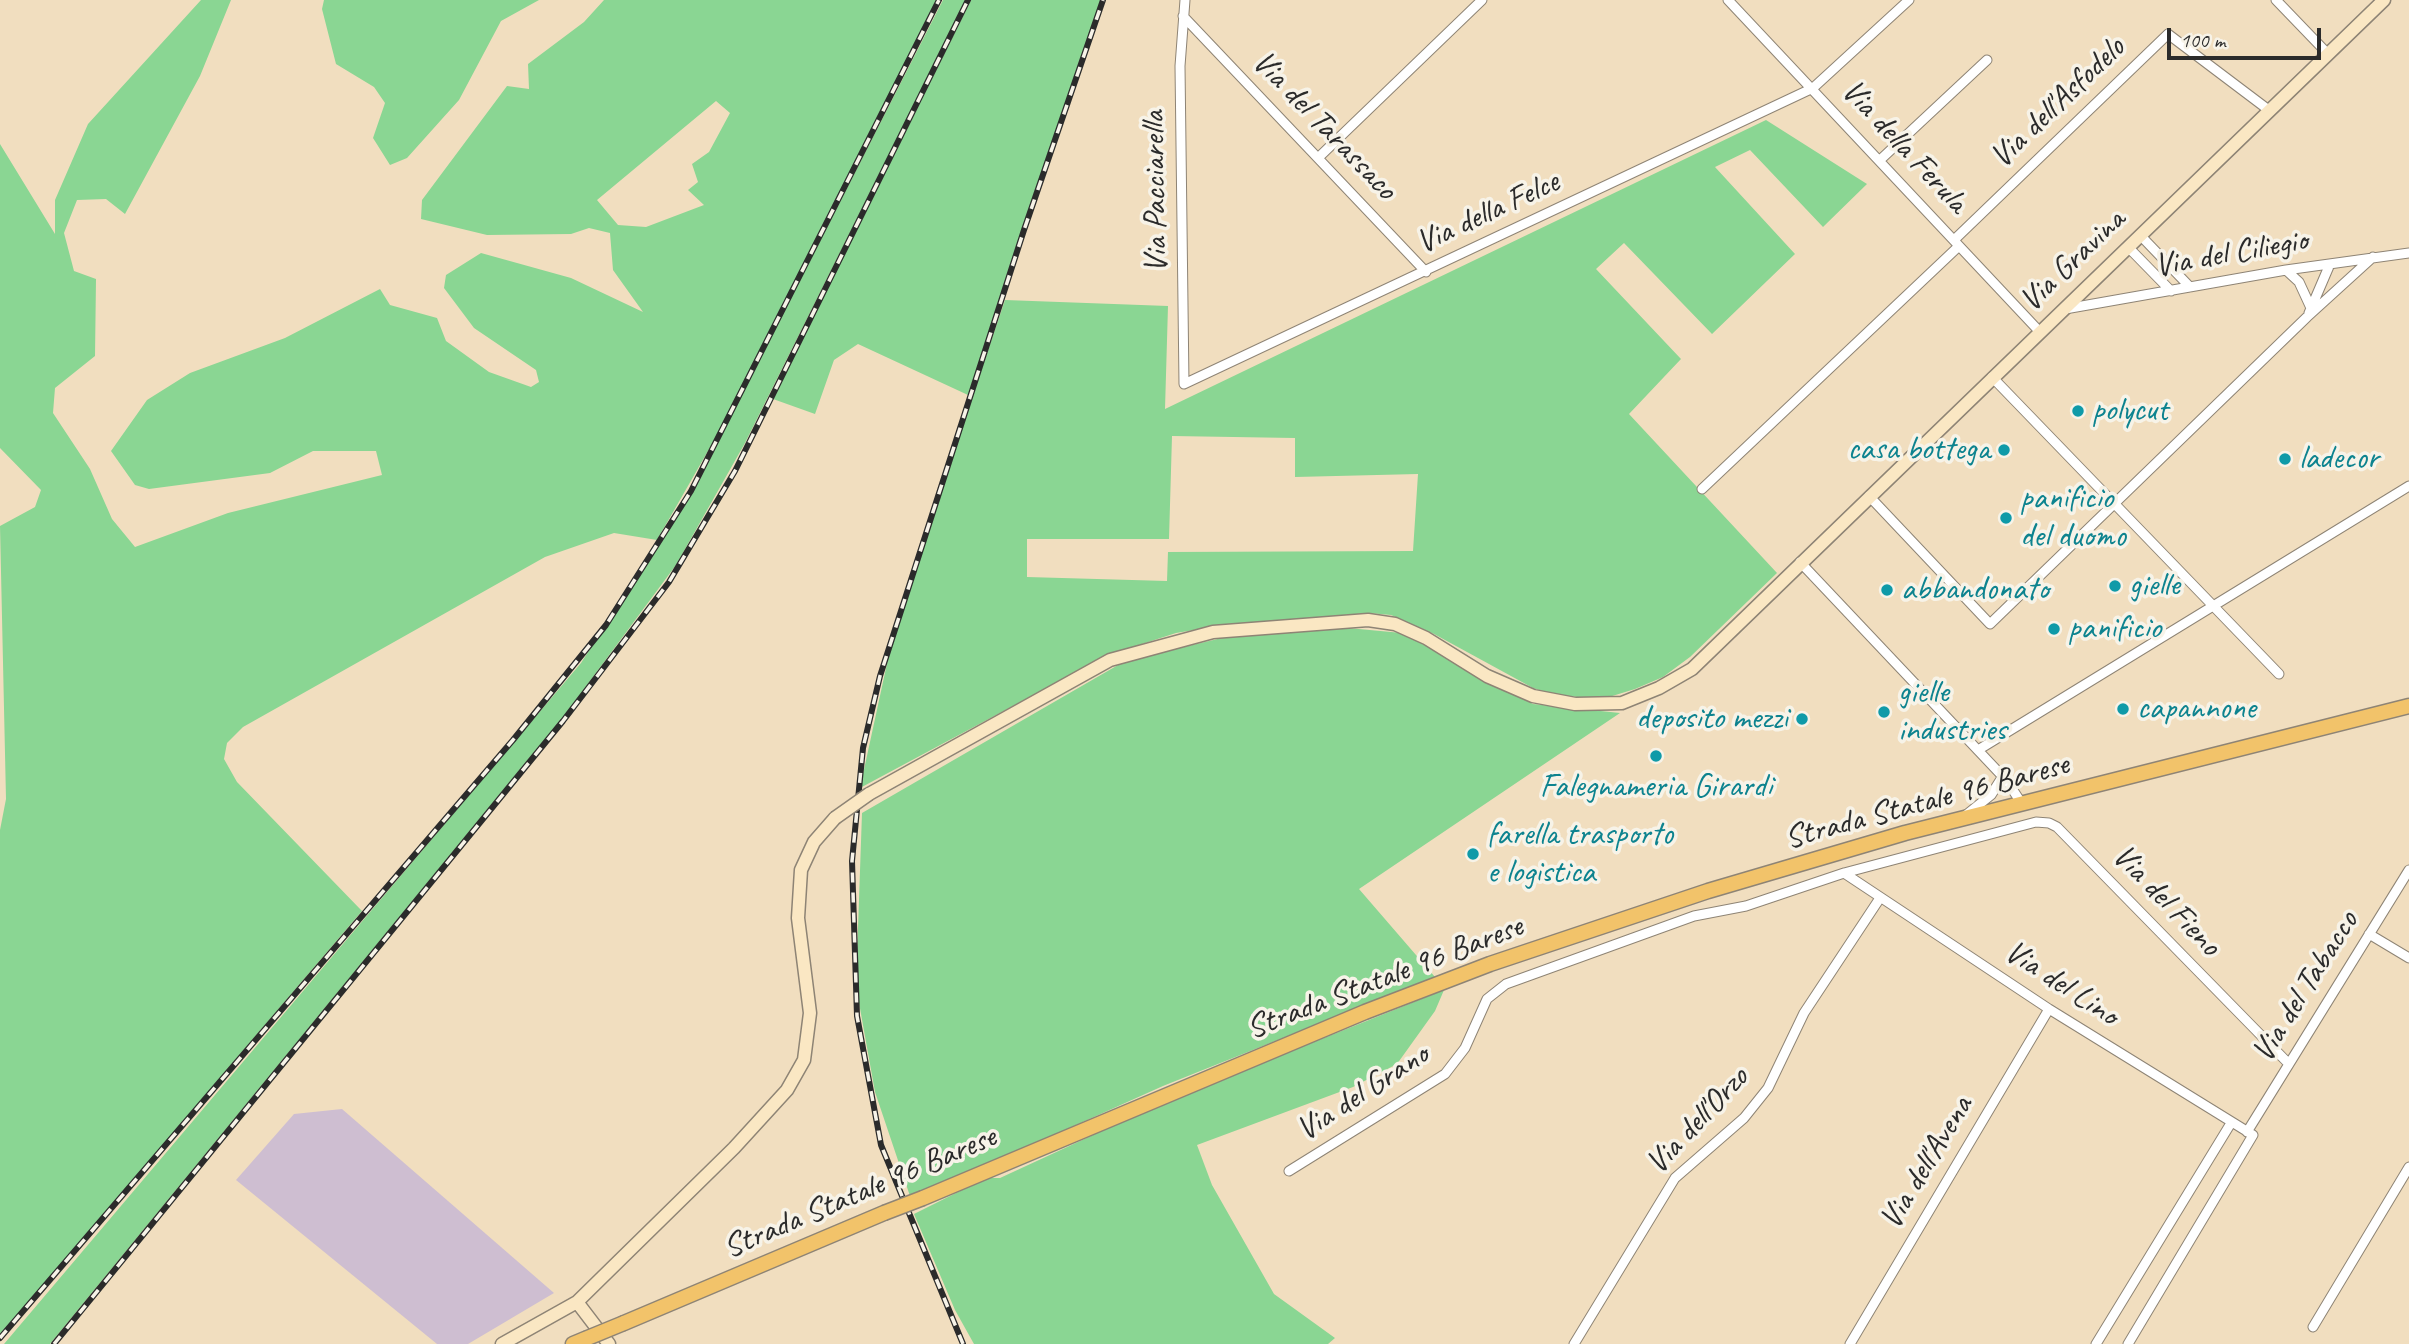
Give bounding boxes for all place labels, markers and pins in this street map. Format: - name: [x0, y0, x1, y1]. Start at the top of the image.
- place label: polycut: [2092, 391, 2168, 431]
- marker: polycut: [2070, 403, 2086, 419]
- place label: casa bottega: [1848, 430, 1990, 470]
- place label: ladecor: [2299, 439, 2379, 479]
- marker: casa bottega: [1996, 442, 2012, 458]
- marker: ladecor: [2277, 451, 2293, 467]
- place label: panificio del duomo: [2020, 479, 2126, 557]
- marker: panificio del duomo: [1998, 510, 2014, 526]
- place label: gielle: [2129, 566, 2180, 606]
- place label: abbandonato: [1901, 570, 2049, 610]
- marker: gielle: [2107, 578, 2123, 594]
- marker: abbandonato: [1879, 582, 1895, 598]
- place label: panificio: [2068, 609, 2161, 649]
- marker: panificio: [2046, 621, 2062, 637]
- place label: gielle industries: [1898, 673, 2006, 751]
- place label: capannone: [2137, 689, 2256, 729]
- place label: deposito mezzi: [1636, 699, 1788, 739]
- marker: capannone: [2115, 701, 2131, 717]
- marker: gielle industries: [1876, 704, 1892, 720]
- marker: deposito mezzi: [1794, 711, 1810, 727]
- marker: Falegnameria Girardi: [1648, 748, 1664, 764]
- place label: Falegnameria Girardi: [1540, 767, 1772, 807]
- place label: farella trasporto e logistica: [1487, 815, 1673, 893]
- marker: farella trasporto e logistica: [1465, 846, 1481, 862]

